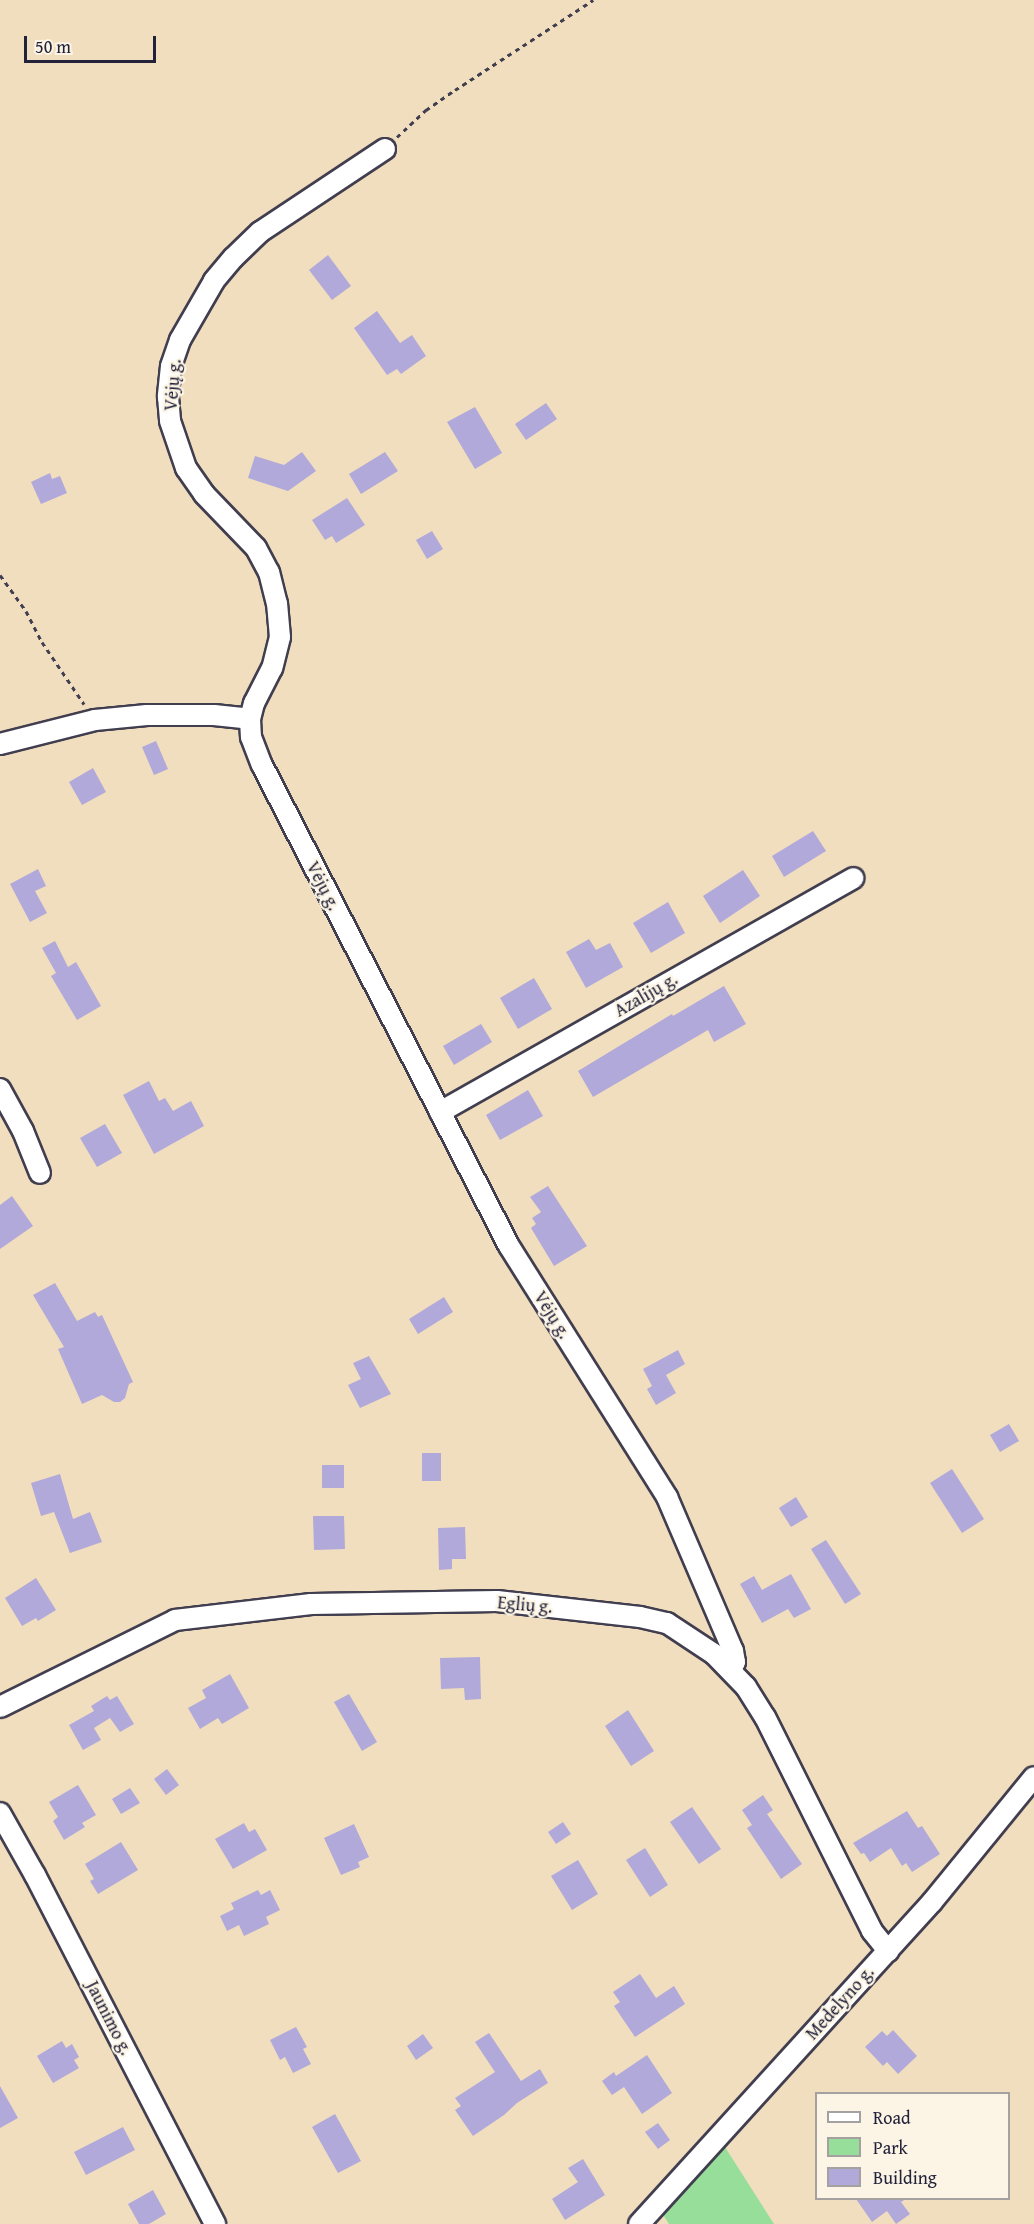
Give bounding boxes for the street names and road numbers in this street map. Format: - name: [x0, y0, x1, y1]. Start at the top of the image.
- street label: Vėjų g.: [160, 358, 186, 412]
- street label: Vėjų g.: [302, 858, 344, 914]
- street label: Azalijų g.: [611, 968, 681, 1022]
- street label: Vėjų g.: [529, 1287, 575, 1343]
- street label: Eglių g.: [497, 1592, 553, 1618]
- street label: Medelyno g.: [801, 1962, 879, 2044]
- street label: Jaunimo g.: [81, 1977, 137, 2059]

